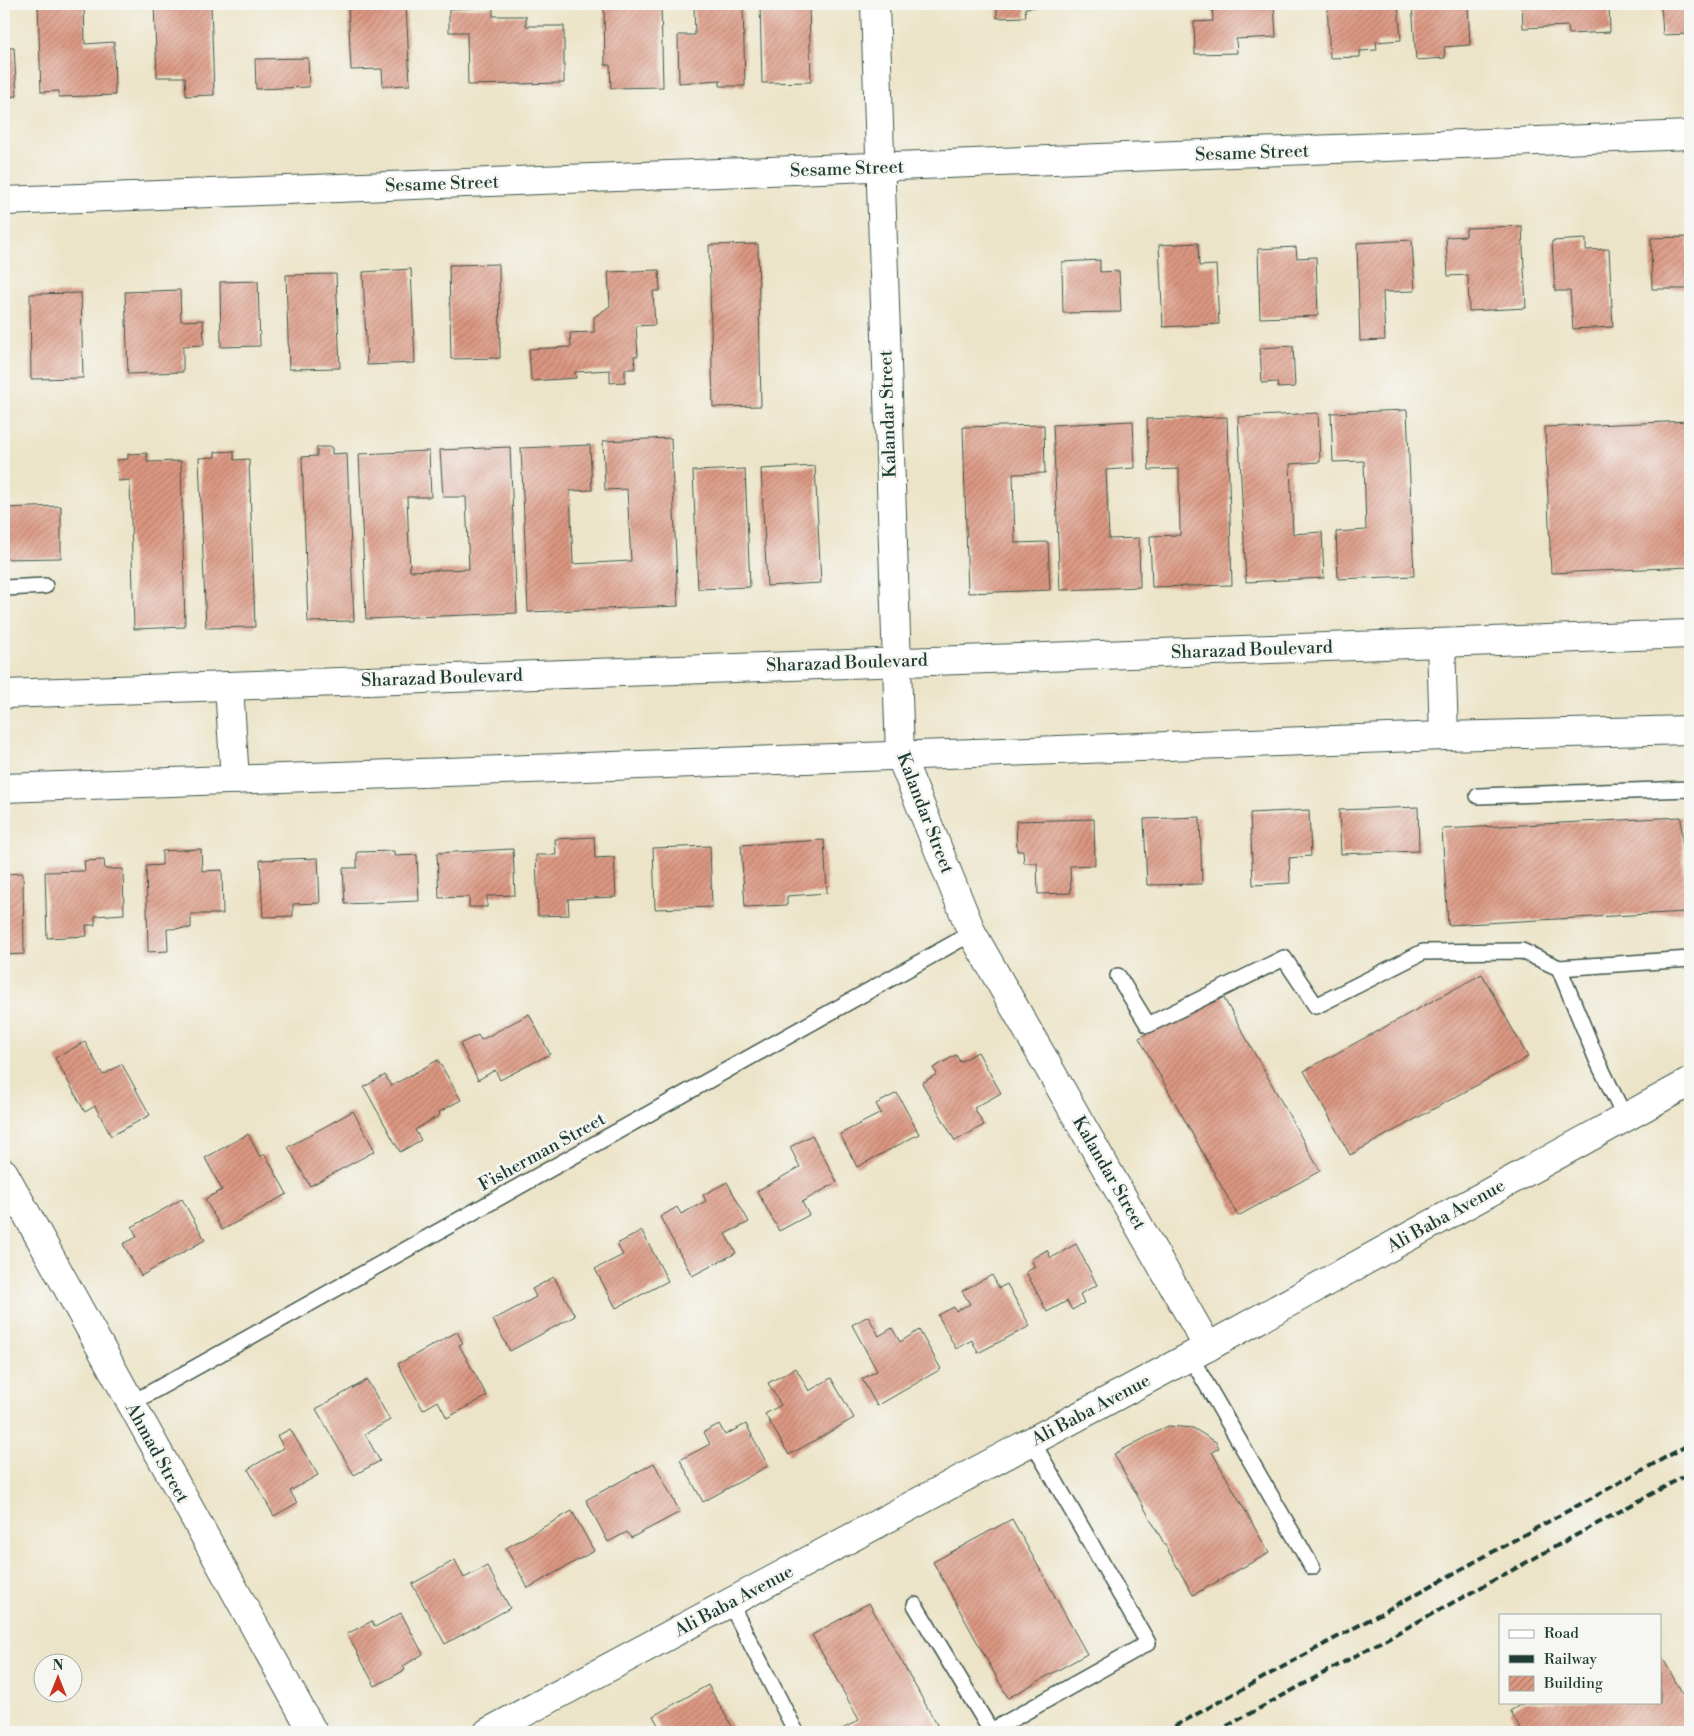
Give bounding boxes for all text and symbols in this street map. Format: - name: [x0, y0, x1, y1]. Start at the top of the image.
- street label: Sesame Street: [1195, 139, 1310, 166]
- street label: Sesame Street: [790, 155, 905, 182]
- street label: Sesame Street: [385, 170, 500, 197]
- street label: Kalandar Street: [874, 349, 902, 478]
- street label: Sharazad Boulevard: [1171, 636, 1334, 664]
- street label: Sharazad Boulevard: [766, 649, 929, 677]
- street label: Sharazad Boulevard: [361, 664, 524, 692]
- street label: Kalandar Street: [891, 749, 959, 877]
- street label: Fisherman Street: [474, 1107, 610, 1196]
- street label: Kalandar Street: [1067, 1112, 1151, 1235]
- street label: Ali Baba Avenue: [1382, 1174, 1509, 1258]
- street label: Ali Baba Avenue: [1027, 1369, 1154, 1451]
- street label: Ahmad Street: [120, 1398, 194, 1508]
- street label: Ali Baba Avenue: [670, 1560, 797, 1642]
- legend: [1499, 1614, 1662, 1704]
- text: Road: [1544, 1624, 1579, 1643]
- text: Railway: [1544, 1650, 1598, 1669]
- north arrow: [32, 1654, 82, 1704]
- text: N: [52, 1657, 64, 1675]
- text: Building: [1543, 1674, 1603, 1693]

